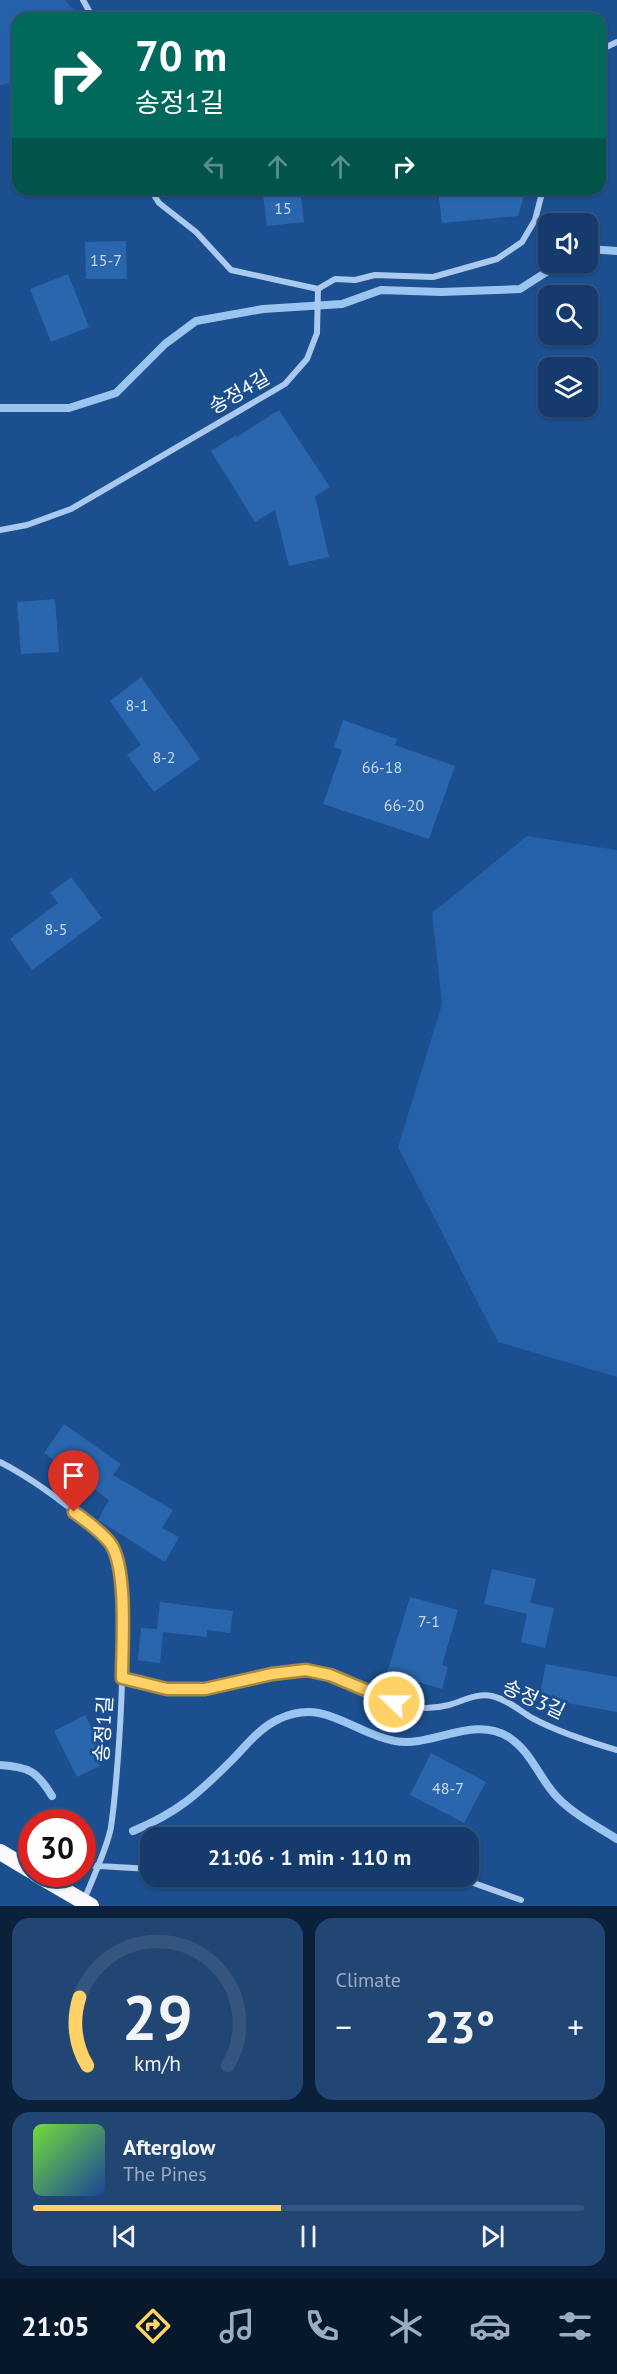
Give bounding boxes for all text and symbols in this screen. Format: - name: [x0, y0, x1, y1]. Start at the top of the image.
- text: 70 m: [135, 28, 227, 83]
- icon: right: [36, 36, 114, 114]
- text: 송정1길: [135, 85, 224, 119]
- icon: left: [198, 150, 231, 183]
- icon: ahead: [261, 150, 294, 183]
- icon: ahead: [324, 150, 357, 183]
- icon: right: [387, 150, 420, 183]
- house number: 15: [274, 198, 292, 218]
- map controls: [538, 213, 598, 417]
- button: sound: [538, 213, 598, 273]
- house number: 15-7: [90, 250, 122, 270]
- button: search: [538, 285, 598, 345]
- button: layers: [538, 357, 598, 417]
- street label: 송정4길: [204, 364, 274, 420]
- house number: 8-1: [125, 695, 149, 715]
- house number: 8-2: [152, 747, 176, 767]
- house number: 66-18: [362, 757, 402, 777]
- house number: 66-20: [384, 795, 425, 815]
- house number: 8-5: [44, 919, 68, 939]
- pin: [48, 1450, 99, 1512]
- icon: arrive: [57, 1459, 90, 1492]
- house number: 7-1: [418, 1611, 440, 1631]
- position arrow: [362, 1670, 426, 1734]
- street label: 송정3길: [499, 1673, 569, 1725]
- street label: 송정1길: [88, 1695, 118, 1763]
- house number: 48-7: [432, 1778, 464, 1798]
- speed limit sign: 30: [18, 1809, 96, 1887]
- text: 21:06 · 1 min · 110 m: [208, 1843, 411, 1871]
- text: Climate: [336, 1967, 401, 1993]
- text: 29: [122, 1976, 193, 2057]
- text: 23°: [424, 1997, 495, 2055]
- text: −: [336, 2005, 352, 2048]
- text: +: [567, 2005, 584, 2048]
- text: km/h: [134, 2049, 181, 2077]
- text: Afterglow: [123, 2133, 215, 2161]
- text: The Pines: [123, 2161, 207, 2187]
- icon: previous: [108, 2220, 141, 2253]
- icon: pause: [292, 2220, 325, 2253]
- icon: next: [476, 2220, 509, 2253]
- icon: directions: [132, 2305, 174, 2347]
- icon: music: [216, 2305, 258, 2347]
- icon: phone: [301, 2305, 343, 2347]
- icon: climate: [385, 2305, 427, 2347]
- icon: car: [469, 2305, 511, 2347]
- icon: filters: [554, 2305, 596, 2347]
- text: 21:05: [21, 2309, 90, 2343]

